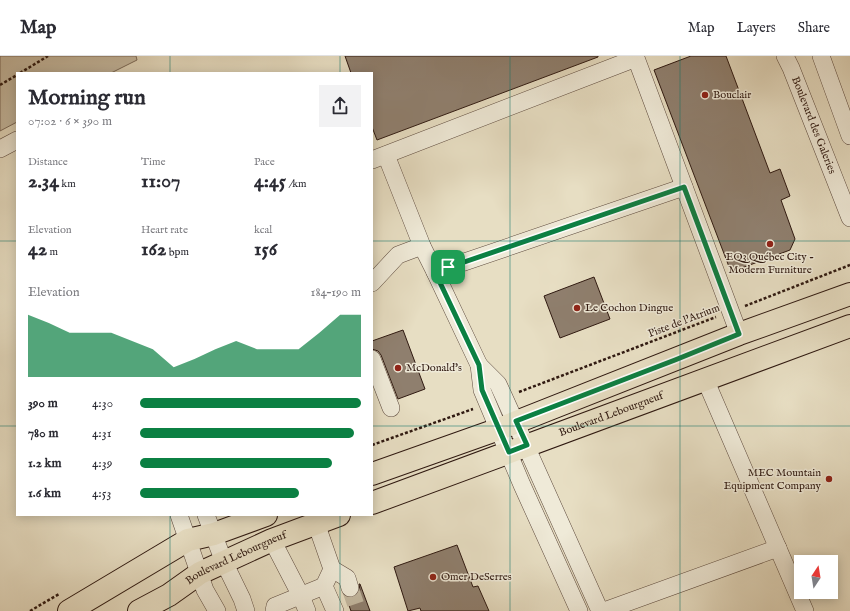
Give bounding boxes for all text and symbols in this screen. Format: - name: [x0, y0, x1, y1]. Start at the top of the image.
- text: Map: [20, 16, 56, 40]
- text: Map: [688, 19, 715, 37]
- text: Layers: [737, 19, 776, 37]
- text: Share: [798, 19, 830, 37]
- street label: Boulevard des Galeries: [788, 75, 839, 176]
- text: Morning run: [28, 84, 146, 112]
- button: share: [319, 85, 361, 127]
- place label: Bouclair: [713, 88, 751, 102]
- marker: Bouclair: [700, 90, 710, 100]
- text: 07:02 · 6 × 390 m: [28, 113, 112, 130]
- text: Distance: [28, 155, 68, 169]
- text: Time: [141, 155, 165, 169]
- text: Pace: [254, 155, 275, 169]
- text: 2.34: [28, 169, 59, 194]
- text: 11:07: [141, 169, 180, 194]
- text: 4:45: [254, 169, 286, 194]
- text: km: [59, 177, 76, 191]
- text: /km: [286, 177, 307, 191]
- text: Elevation: [28, 223, 72, 237]
- text: Heart rate: [141, 223, 188, 237]
- text: kcal: [254, 223, 272, 237]
- text: 42: [28, 237, 47, 262]
- text: 162: [141, 237, 166, 262]
- text: 156: [254, 237, 277, 262]
- marker: EQ3 Québec City - Modern Furniture: [765, 239, 775, 249]
- text: m: [47, 245, 58, 259]
- text: bpm: [166, 245, 189, 259]
- pin: [431, 250, 465, 284]
- place label: EQ3 Québec City - Modern Furniture: [726, 250, 814, 277]
- icon: arrive: [437, 256, 459, 278]
- text: Elevation: [28, 284, 80, 301]
- text: 184–190 m: [311, 284, 361, 301]
- place label: Le Cochon Dingue: [585, 301, 673, 315]
- street label: Piste de l'Atrium: [646, 301, 722, 341]
- marker: Le Cochon Dingue: [572, 303, 582, 313]
- place label: McDonald's: [406, 361, 462, 375]
- marker: McDonald's: [393, 363, 403, 373]
- street label: Boulevard Lebourgneuf: [557, 388, 667, 440]
- text: 390 m: [28, 395, 58, 412]
- text: 4:30: [92, 395, 113, 412]
- text: 780 m: [28, 425, 58, 442]
- text: 4:31: [92, 425, 112, 442]
- text: 1.2 km: [28, 455, 62, 472]
- text: 4:39: [92, 455, 112, 472]
- place label: MEC Mountain Equipment Company: [724, 466, 822, 493]
- marker: MEC Mountain Equipment Company: [824, 474, 834, 484]
- text: 1.6 km: [28, 485, 61, 502]
- text: 4:53: [92, 485, 111, 502]
- street label: Boulevard Lebourgneuf: [183, 528, 290, 588]
- north arrow: [794, 555, 838, 599]
- map controls: [794, 555, 838, 599]
- place label: Omer DeSerres: [441, 570, 512, 584]
- marker: Omer DeSerres: [428, 572, 438, 582]

